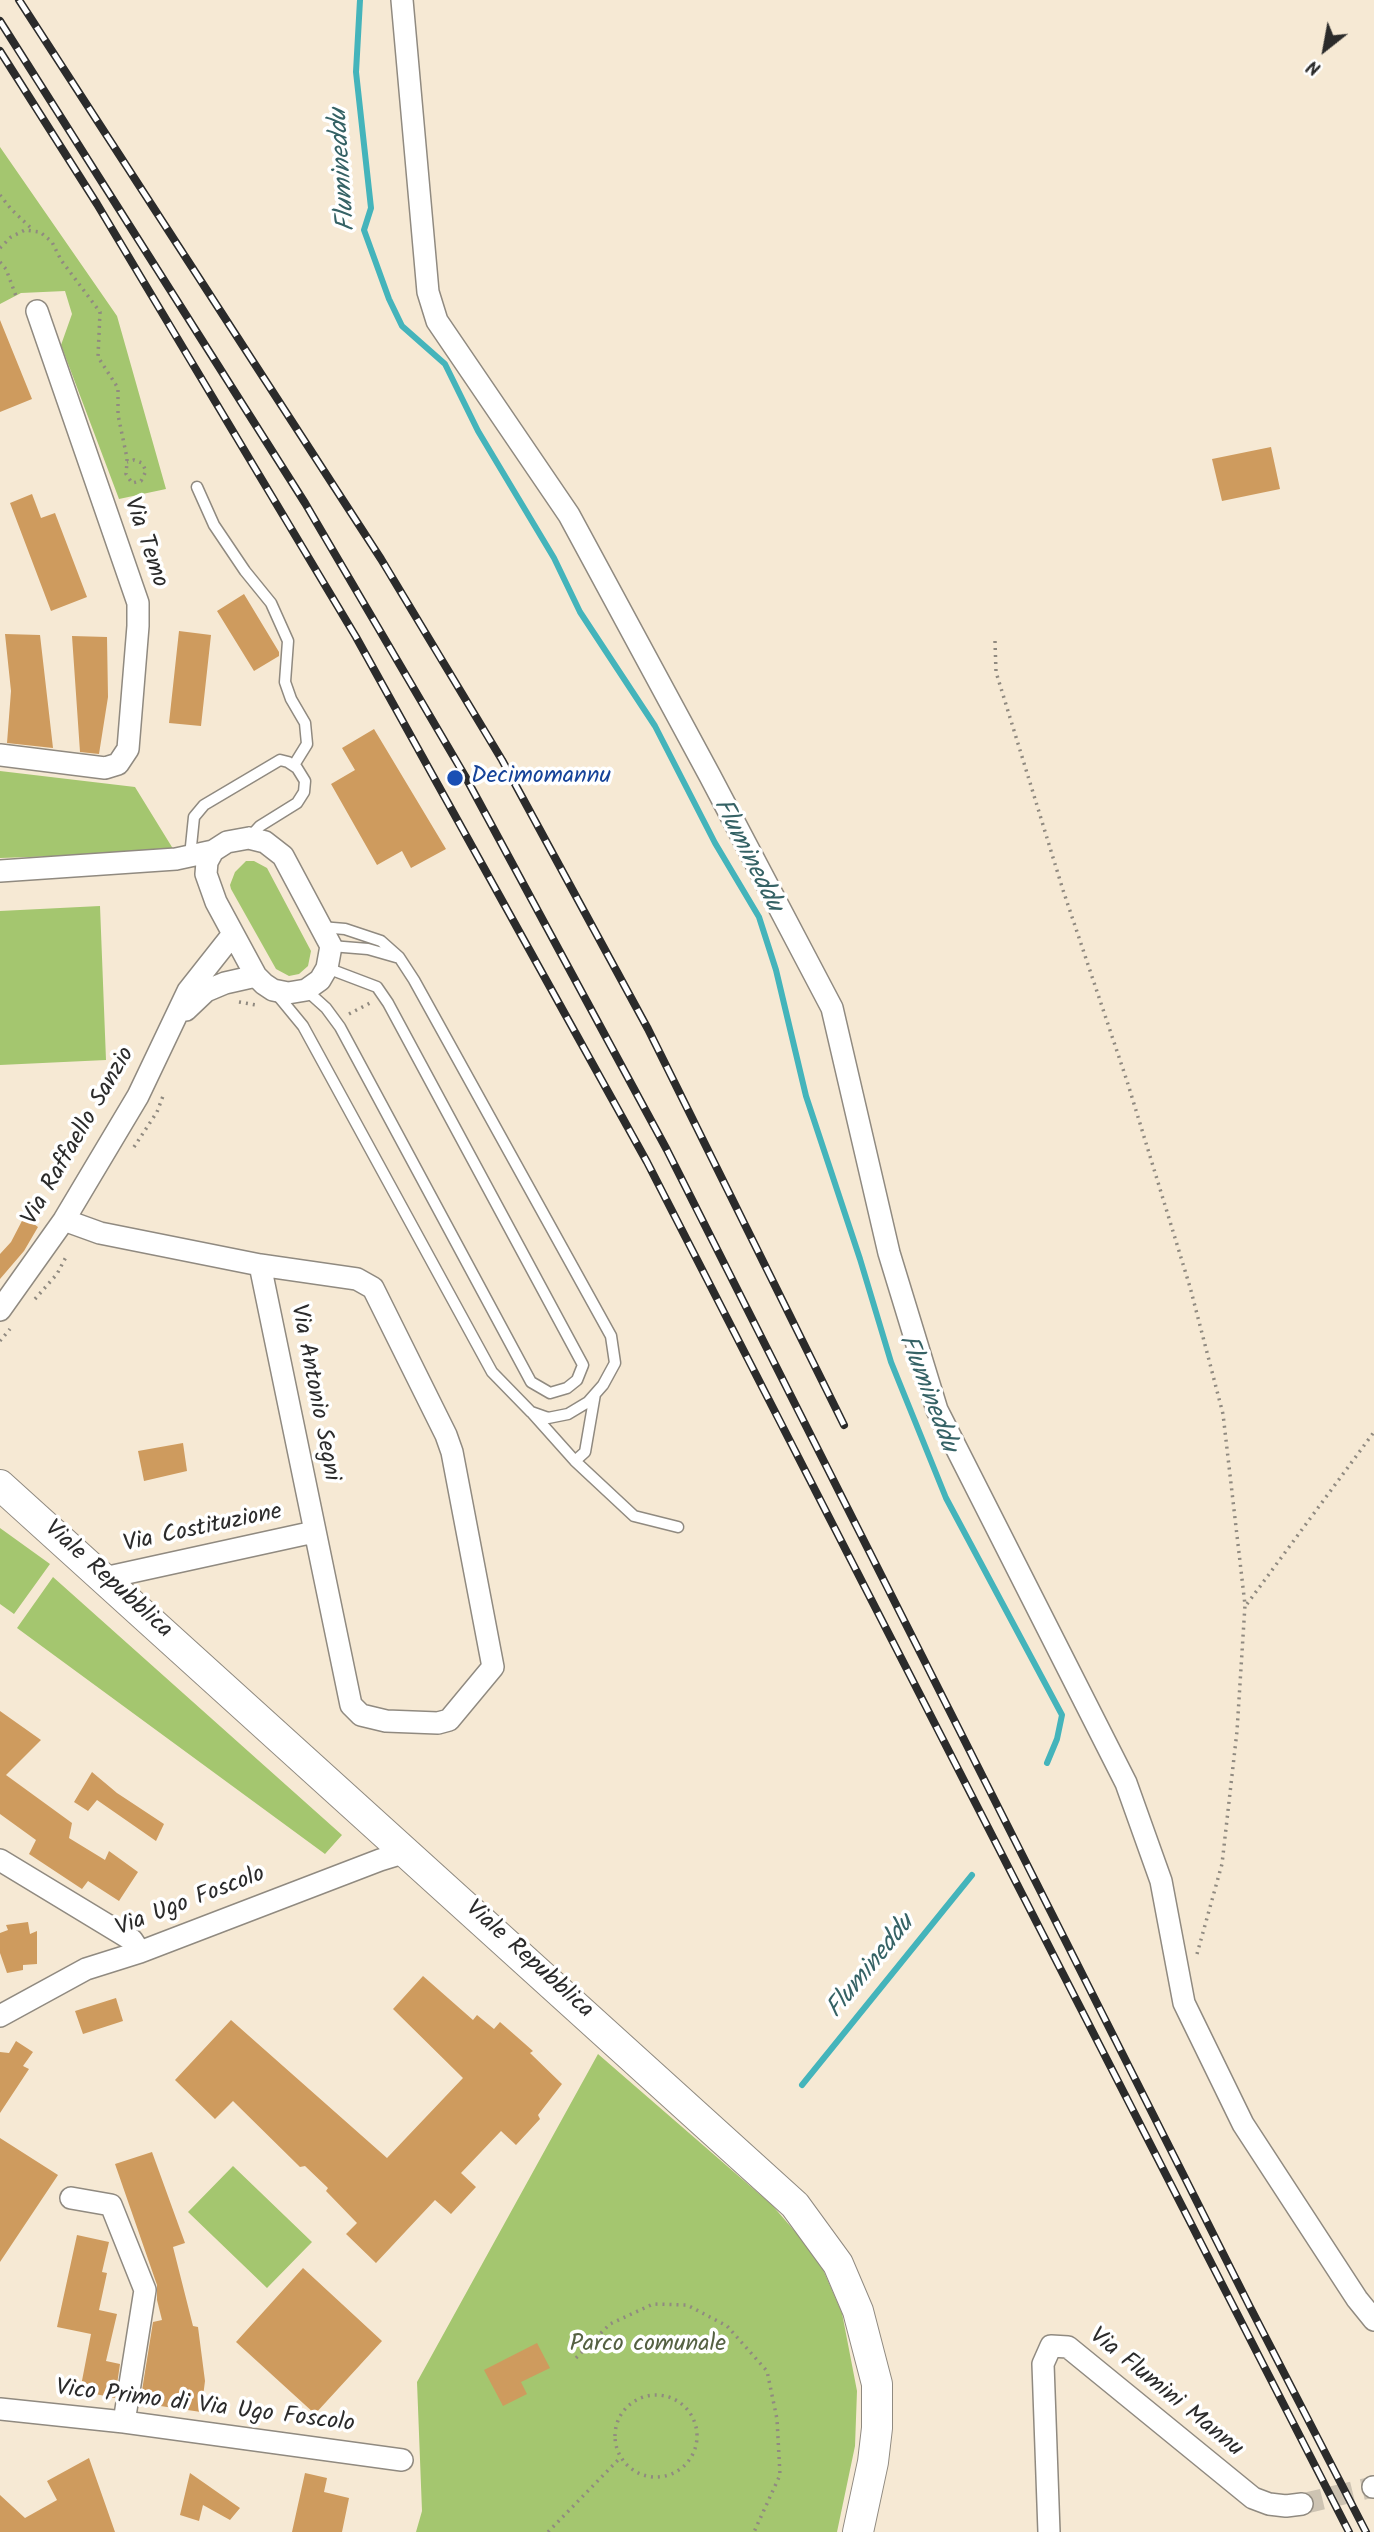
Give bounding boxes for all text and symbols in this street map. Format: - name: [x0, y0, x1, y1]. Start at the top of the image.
- north arrow: [1290, 14, 1360, 84]
- text: N: [1301, 51, 1327, 83]
- water label: Flumineddu: [325, 107, 365, 233]
- street label: Via Temo: [115, 494, 173, 592]
- place label: Decimomannu: [471, 764, 611, 792]
- marker: Decimomannu: [445, 768, 465, 788]
- water label: Flumineddu: [704, 794, 788, 918]
- street label: Via Raffaello Sanzio: [17, 1043, 143, 1231]
- street label: Via Antonio Segni: [282, 1302, 344, 1484]
- water label: Flumineddu: [889, 1331, 963, 1457]
- street label: Via Costituzione: [121, 1499, 285, 1561]
- street label: Viale Repubblica: [37, 1516, 177, 1646]
- street label: Via Ugo Foscolo: [112, 1861, 270, 1945]
- street label: Viale Repubblica: [458, 1896, 598, 2026]
- water label: Flumineddu: [821, 1910, 923, 2026]
- street label: Via Flumini Mannu: [1082, 2323, 1248, 2465]
- park label: Parco comunale: [570, 2332, 726, 2360]
- street label: Vico Primo di Via Ugo Foscolo: [54, 2375, 356, 2441]

